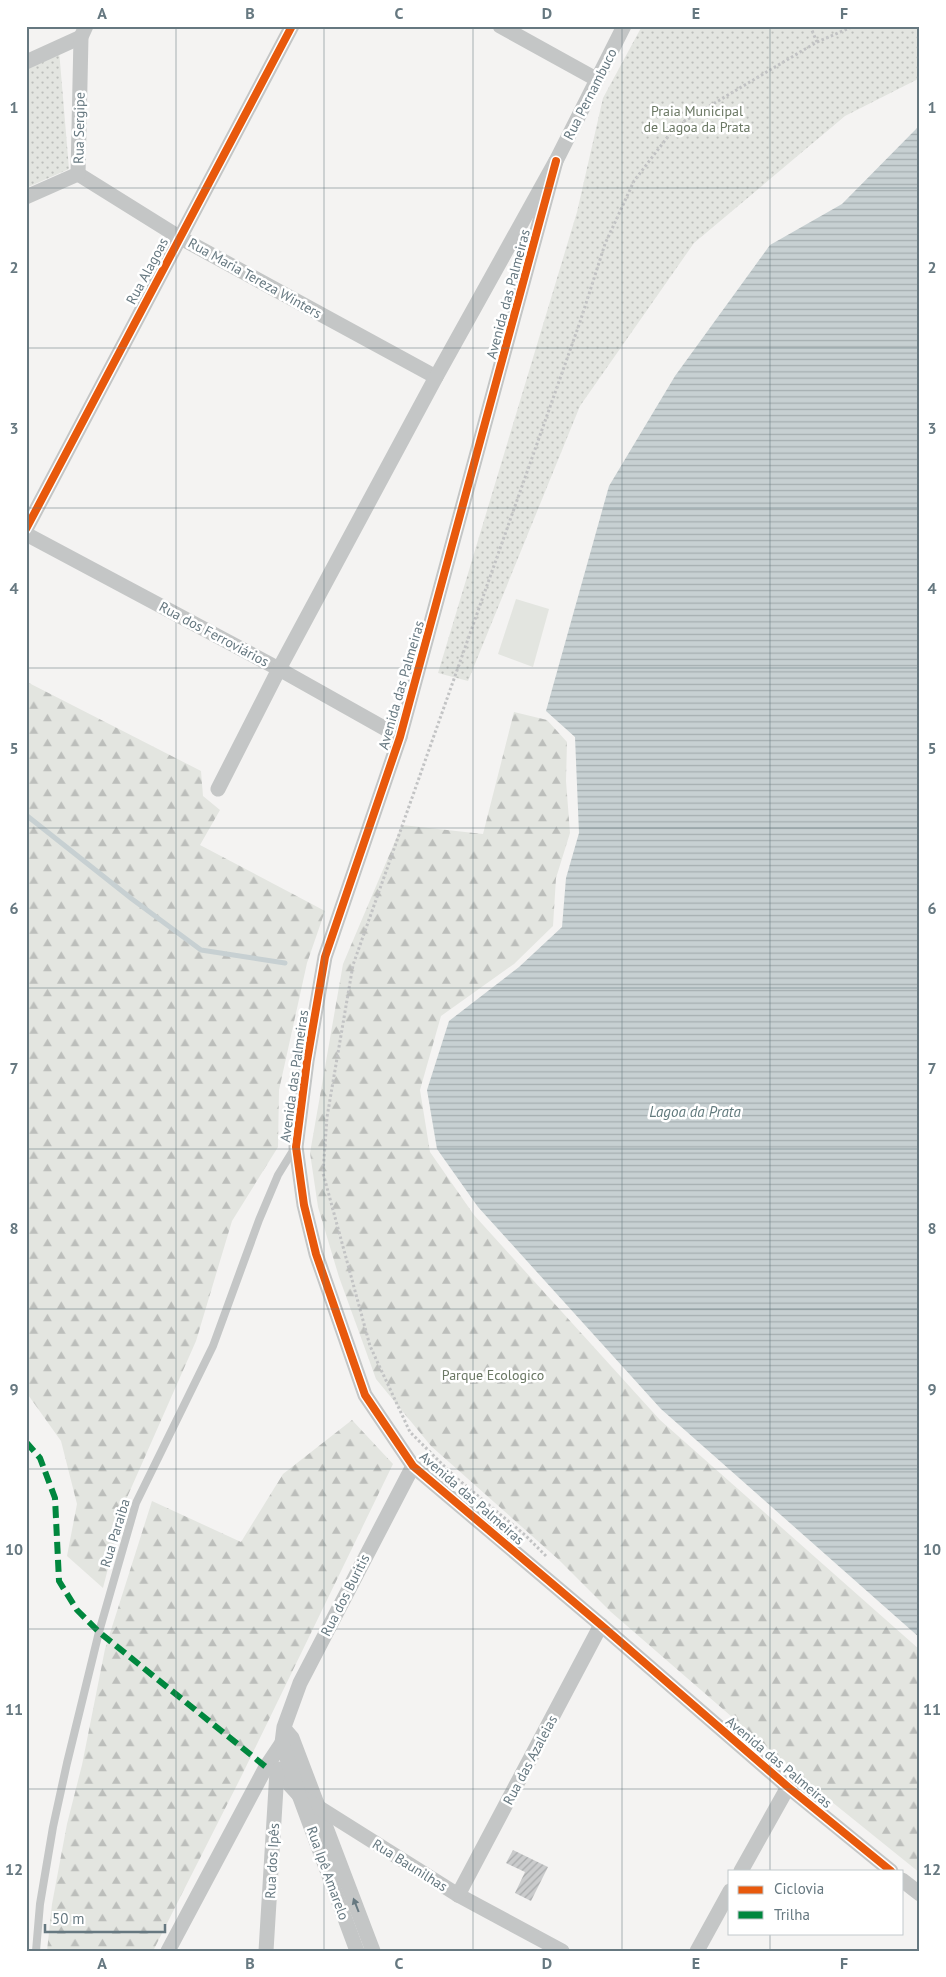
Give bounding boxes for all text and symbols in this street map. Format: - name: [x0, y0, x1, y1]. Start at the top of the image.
- text: A: [97, 3, 107, 23]
- text: B: [245, 3, 255, 23]
- text: C: [395, 3, 404, 23]
- text: D: [542, 3, 552, 23]
- text: E: [692, 3, 700, 23]
- text: F: [840, 3, 848, 23]
- street label: Rua Pernambuco: [559, 45, 621, 143]
- street label: Rua Sergipe: [69, 92, 89, 164]
- text: 1: [9, 97, 19, 117]
- text: 1: [927, 97, 937, 117]
- park label: Praia Municipal de Lagoa da Prata: [644, 102, 751, 136]
- street label: Avenida das Palmeiras: [482, 227, 534, 361]
- street label: Rua Alagoas: [122, 234, 172, 307]
- street label: Rua Maria Tereza Winters: [185, 234, 325, 322]
- text: 2: [9, 257, 19, 277]
- text: 2: [927, 257, 937, 277]
- text: 3: [9, 418, 19, 438]
- text: 3: [927, 418, 937, 438]
- text: 4: [9, 578, 19, 598]
- text: 4: [927, 578, 937, 598]
- street label: Rua dos Ferroviários: [156, 597, 272, 671]
- street label: Avenida das Palmeiras: [374, 618, 428, 752]
- text: 5: [9, 738, 19, 758]
- text: 5: [927, 738, 937, 758]
- text: 6: [9, 898, 19, 918]
- text: 6: [927, 898, 937, 918]
- street label: Avenida das Palmeiras: [276, 1009, 312, 1143]
- text: 7: [9, 1058, 19, 1078]
- text: 7: [927, 1058, 937, 1078]
- water label: Lagoa da Prata: [649, 1102, 742, 1121]
- text: 8: [9, 1218, 19, 1238]
- text: 8: [927, 1218, 937, 1238]
- park label: Parque Ecologico: [442, 1366, 544, 1384]
- text: 9: [9, 1379, 19, 1399]
- text: 9: [927, 1379, 937, 1399]
- street label: Avenida das Palmeiras: [416, 1447, 528, 1549]
- street label: Rua Paraiba: [96, 1497, 134, 1569]
- text: 10: [5, 1539, 23, 1559]
- text: 10: [923, 1539, 941, 1559]
- street label: Rua dos Buritis: [317, 1551, 373, 1639]
- text: 11: [5, 1699, 23, 1719]
- text: 11: [923, 1699, 941, 1719]
- street label: Rua das Azaleias: [499, 1712, 561, 1808]
- street label: Avenida das Palmeiras: [722, 1712, 836, 1812]
- street label: Rua dos Ipês: [261, 1823, 283, 1899]
- street label: Rua Ipê Amarelo: [303, 1824, 353, 1922]
- street label: Rua Baunilhas: [369, 1835, 451, 1895]
- text: 12: [5, 1859, 23, 1879]
- text: 12: [923, 1859, 941, 1879]
- legend: [728, 1870, 904, 1934]
- text: Ciclovia: [774, 1879, 824, 1898]
- one-way arrow: [352, 1898, 359, 1913]
- scale bar: [45, 1902, 165, 1934]
- text: Trilha: [774, 1905, 810, 1924]
- text: 50 m: [52, 1909, 85, 1928]
- text: A: [97, 1953, 107, 1973]
- text: B: [245, 1953, 255, 1973]
- text: C: [395, 1953, 404, 1973]
- text: D: [542, 1953, 552, 1973]
- text: E: [692, 1953, 700, 1973]
- text: F: [840, 1953, 848, 1973]

